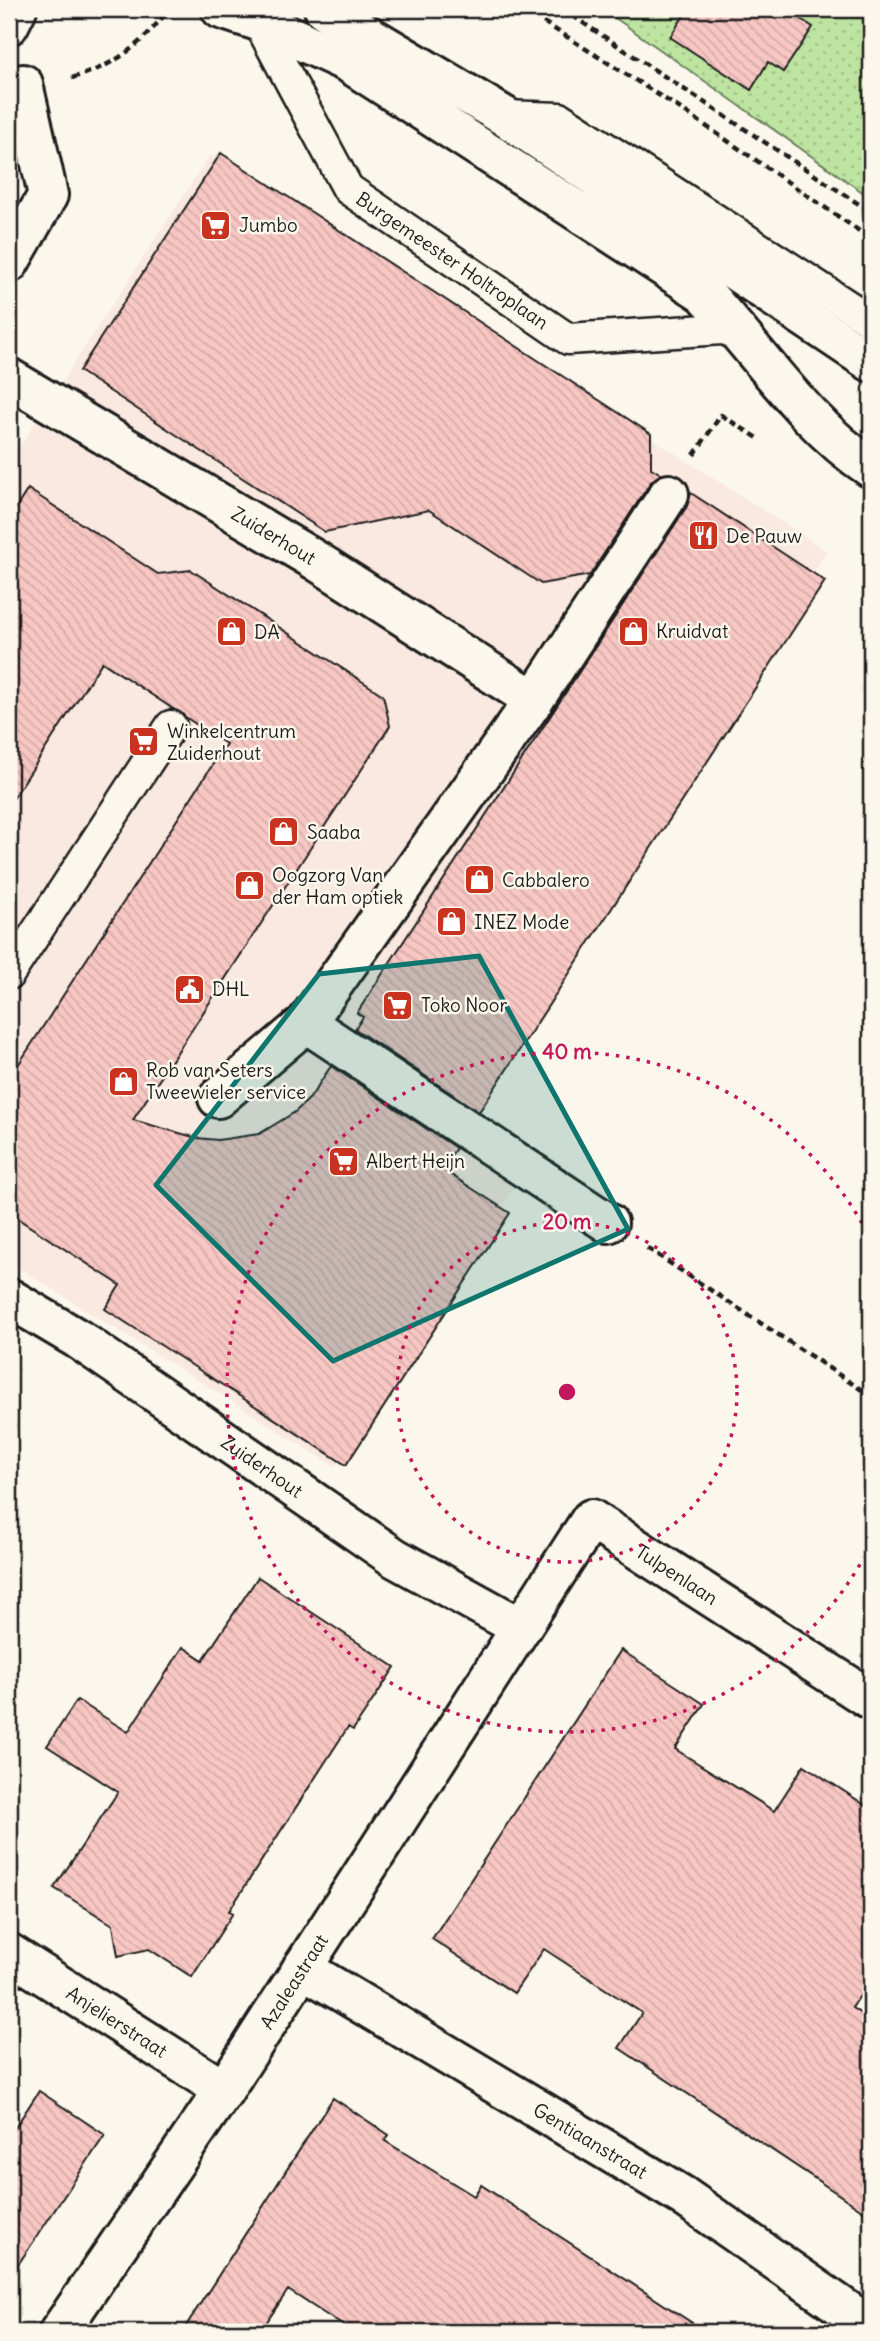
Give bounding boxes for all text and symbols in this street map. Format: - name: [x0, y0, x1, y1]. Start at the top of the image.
- street label: Burgemeester Holtroplaan: [352, 186, 553, 334]
- supermarket icon: Jumbo: [199, 208, 233, 242]
- place label: Jumbo: [239, 213, 298, 237]
- street label: Zuiderhout: [227, 501, 320, 570]
- restaurant icon: De Pauw: [686, 519, 720, 553]
- place label: De Pauw: [726, 524, 802, 548]
- shop icon: Kruidvat: [616, 614, 650, 648]
- shop icon: DA: [214, 615, 248, 649]
- place label: Kruidvat: [656, 619, 728, 643]
- place label: DA: [254, 620, 280, 644]
- place label: Winkelcentrum Zuiderhout: [167, 719, 296, 765]
- supermarket icon: Winkelcentrum Zuiderhout: [127, 725, 161, 759]
- shop icon: Saaba: [267, 815, 301, 849]
- place label: Saaba: [307, 820, 361, 844]
- place label: Oogzorg Van der Ham optiek: [272, 863, 404, 909]
- shop icon: Cabbalero: [462, 863, 496, 897]
- place label: Cabbalero: [502, 868, 590, 892]
- shop icon: Oogzorg Van der Ham optiek: [232, 869, 266, 903]
- shop icon: INEZ Mode: [434, 905, 468, 939]
- place label: INEZ Mode: [474, 910, 569, 934]
- public building icon: DHL: [172, 972, 206, 1006]
- place label: DHL: [212, 977, 249, 1001]
- supermarket icon: Toko Noor: [381, 988, 415, 1022]
- place label: Toko Noor: [421, 993, 507, 1017]
- text: 40 m: [542, 1038, 592, 1065]
- place label: Rob van Seters Tweewieler service: [146, 1058, 306, 1104]
- shop icon: Rob van Seters Tweewieler service: [106, 1064, 140, 1098]
- supermarket icon: Albert Heijn: [326, 1144, 360, 1178]
- place label: Albert Heijn: [366, 1149, 465, 1173]
- text: 20 m: [543, 1208, 592, 1235]
- centre of rings: [555, 1380, 579, 1404]
- street label: Zuiderhout: [217, 1430, 308, 1503]
- street label: Tulpenlaan: [631, 1539, 723, 1610]
- street label: Azaleastraat: [254, 1929, 333, 2033]
- street label: Anjelierstraat: [62, 1981, 172, 2063]
- street label: Gentiaanstraat: [529, 2097, 652, 2184]

